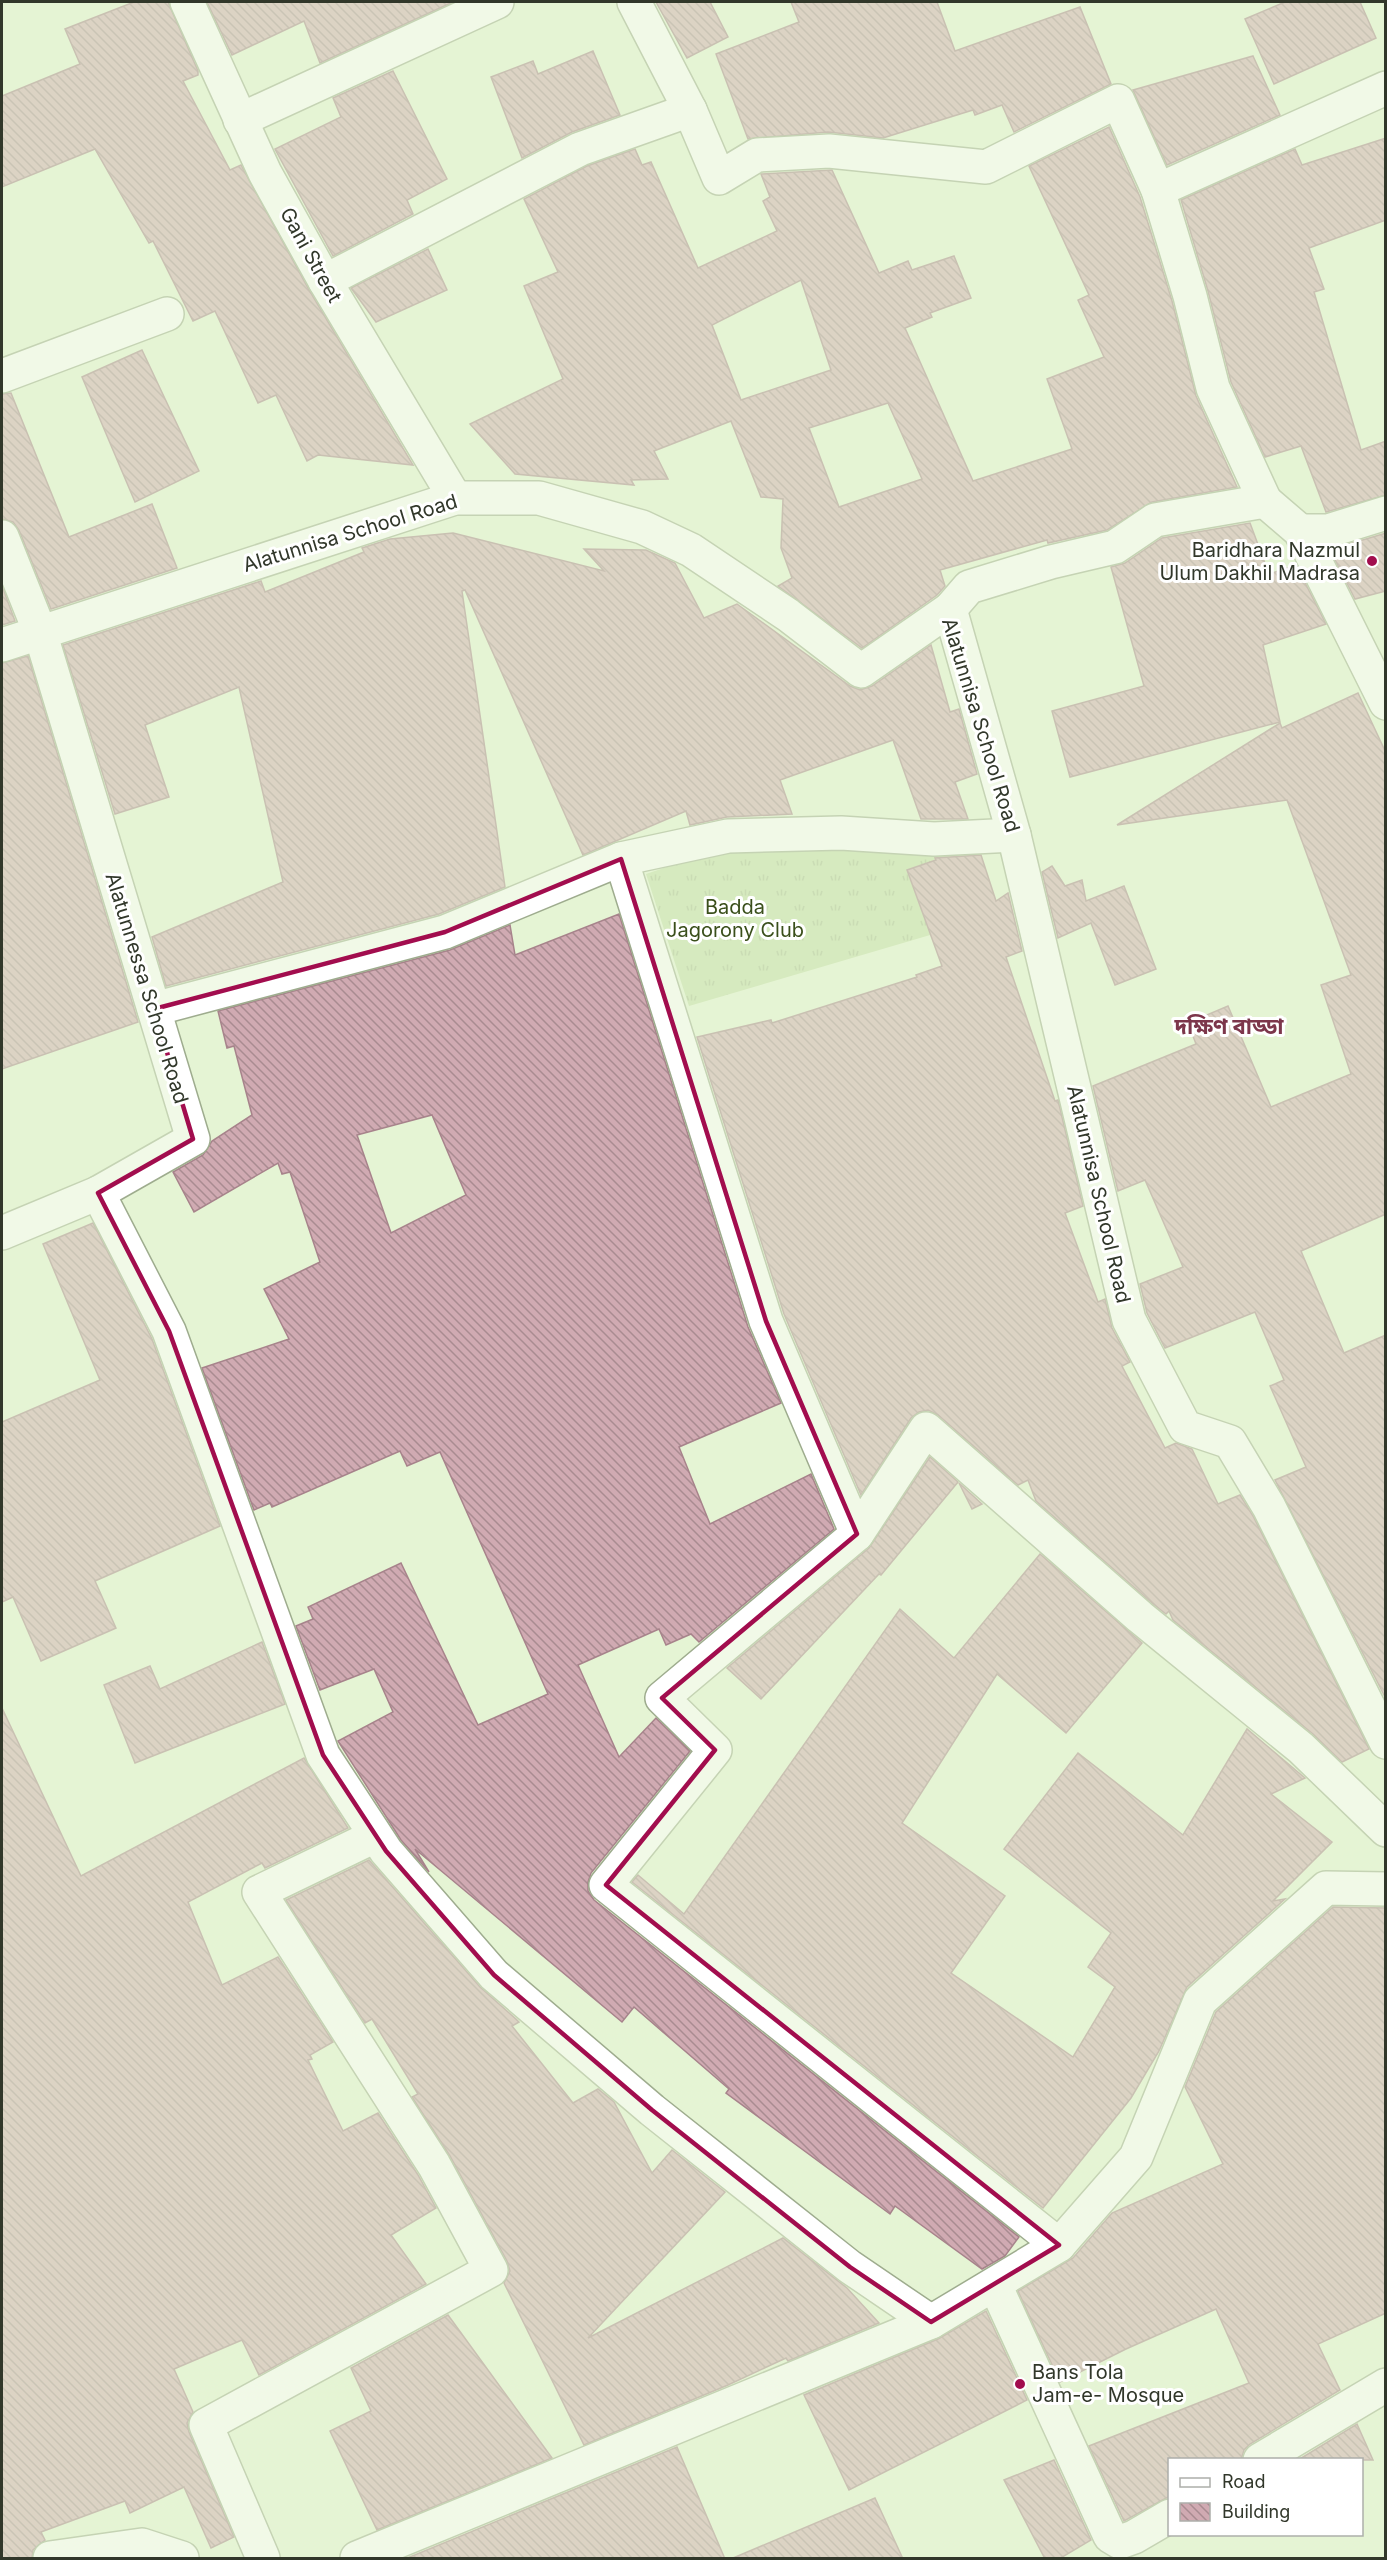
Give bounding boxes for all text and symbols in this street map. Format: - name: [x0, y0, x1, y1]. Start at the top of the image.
- street label: Gani Street: [275, 203, 347, 307]
- street label: Alatunnisa School Road: [240, 489, 460, 577]
- place label: Baridhara Nazmul Ulum Dakhil Madrasa: [1159, 538, 1360, 585]
- marker: Baridhara Nazmul Ulum Dakhil Madrasa: [1365, 554, 1379, 568]
- street label: Alatunnisa School Road: [937, 615, 1025, 835]
- street label: Alatunnessa School Road: [100, 870, 194, 1106]
- park label: Badda Jagorony Club: [666, 895, 804, 942]
- district label: দক্ষিণ বাড্ডা: [1173, 1013, 1284, 1039]
- street label: Alatunnisa School Road: [1062, 1083, 1136, 1305]
- place label: Bans Tola Jam-e- Mosque: [1032, 2360, 1184, 2407]
- marker: Bans Tola Jam-e- Mosque: [1013, 2377, 1027, 2391]
- legend: [1168, 2458, 1363, 2536]
- text: Road: [1222, 2471, 1265, 2492]
- text: Building: [1222, 2501, 1290, 2522]

